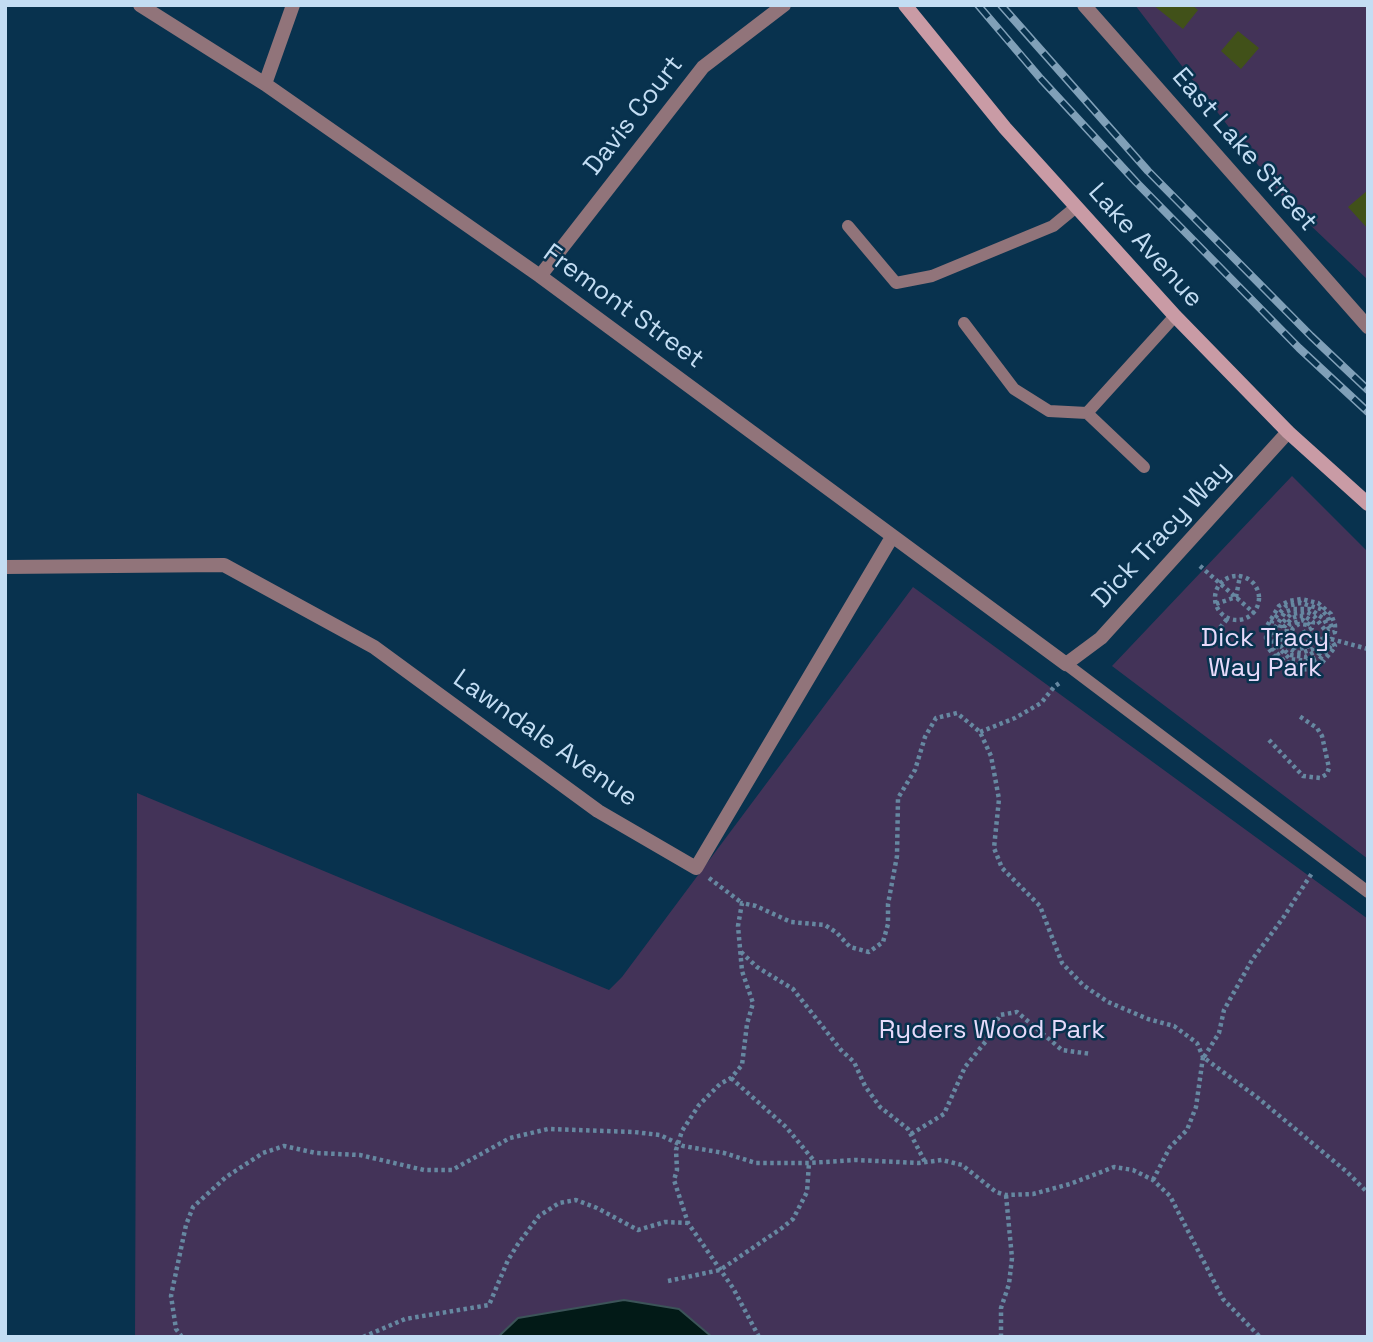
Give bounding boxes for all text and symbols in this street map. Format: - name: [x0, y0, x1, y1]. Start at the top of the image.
- street label: Davis Court: [578, 50, 690, 182]
- street label: East Lake Street: [1165, 62, 1323, 238]
- street label: Lake Avenue: [1081, 177, 1209, 315]
- street label: Fremont Street: [537, 238, 709, 376]
- street label: Dick Tracy Way: [1086, 456, 1238, 614]
- park label: Dick Tracy Way Park: [1201, 623, 1329, 684]
- street label: Lawndale Avenue: [447, 664, 643, 814]
- park label: Ryders Wood Park: [879, 1015, 1105, 1047]

